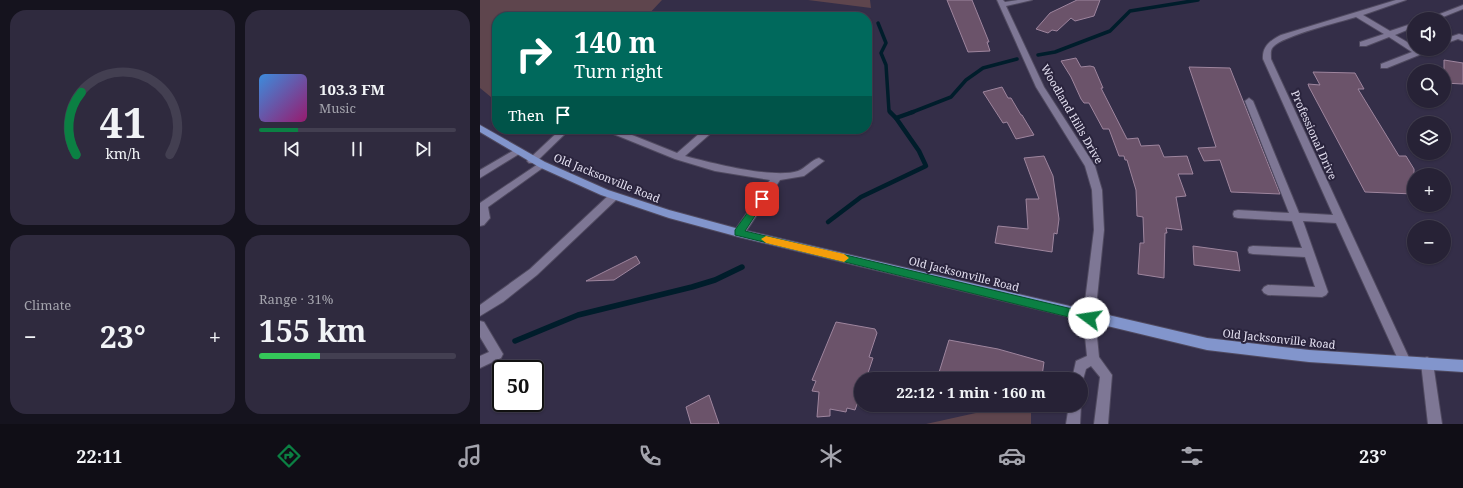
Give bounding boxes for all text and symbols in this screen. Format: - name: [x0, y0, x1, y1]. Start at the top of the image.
- map controls: [1407, 12, 1451, 264]
- button: sound: [1407, 12, 1451, 56]
- text: 140 m: [574, 23, 656, 61]
- icon: right: [508, 28, 560, 80]
- text: Turn right: [574, 59, 663, 83]
- street label: Woodland Hills Drive: [1038, 61, 1107, 166]
- button: search: [1407, 64, 1451, 108]
- text: 103.3 FM: [319, 79, 385, 99]
- street label: Professional Drive: [1288, 88, 1341, 182]
- text: 41: [99, 94, 146, 150]
- text: Music: [319, 99, 356, 117]
- icon: arrive: [552, 104, 574, 126]
- text: Then: [508, 105, 544, 125]
- button: layers: [1407, 116, 1451, 160]
- icon: previous: [281, 138, 303, 160]
- icon: pause: [346, 138, 368, 160]
- icon: next: [412, 138, 434, 160]
- text: km/h: [105, 144, 140, 163]
- street label: Old Jacksonville Road: [552, 149, 663, 206]
- button: +: [1407, 168, 1451, 212]
- pin: [745, 182, 779, 216]
- icon: arrive: [751, 188, 773, 210]
- button: −: [1407, 220, 1451, 264]
- street label: Old Jacksonville Road: [907, 253, 1021, 295]
- text: Range · 31%: [259, 290, 333, 308]
- text: Climate: [24, 296, 71, 314]
- position arrow: [1068, 297, 1110, 339]
- text: 155 km: [259, 310, 366, 351]
- text: 23°: [100, 316, 146, 357]
- text: −: [24, 321, 37, 351]
- text: +: [209, 321, 221, 351]
- street label: Old Jacksonville Road: [1222, 325, 1337, 352]
- speed limit sign: 50: [492, 360, 544, 412]
- text: 22:12 · 1 min · 160 m: [896, 382, 1046, 402]
- icon: directions: [275, 442, 303, 470]
- icon: music: [456, 442, 484, 470]
- icon: phone: [636, 442, 664, 470]
- icon: climate: [817, 442, 845, 470]
- icon: car: [998, 442, 1026, 470]
- icon: filters: [1178, 442, 1206, 470]
- text: 22:11: [76, 444, 122, 468]
- text: 23°: [1359, 444, 1387, 468]

